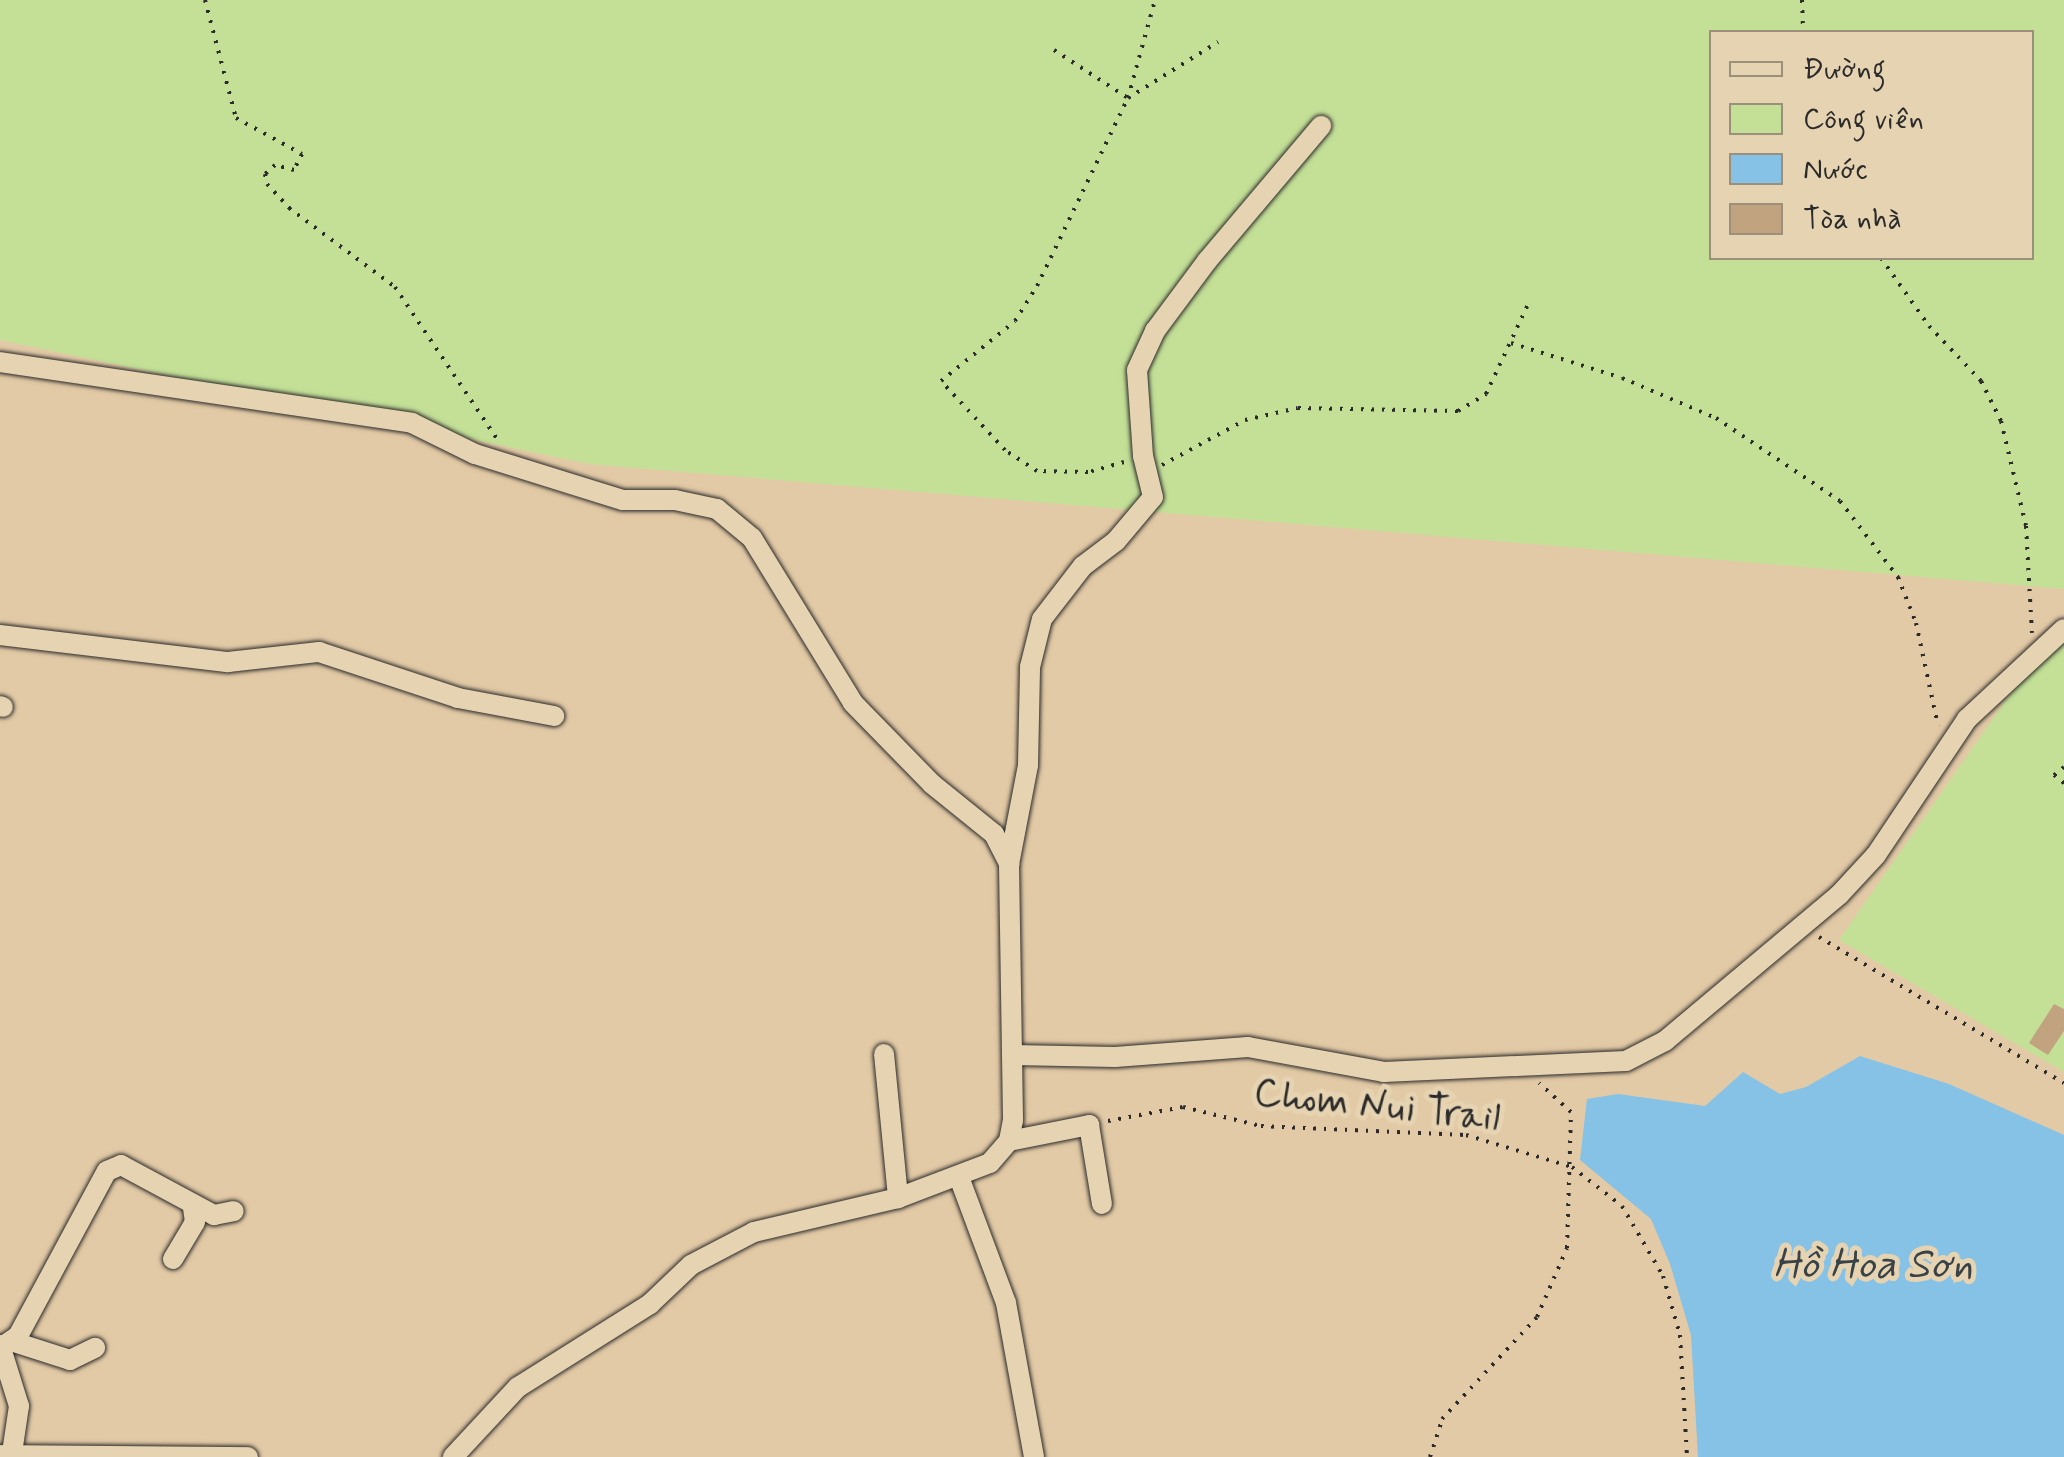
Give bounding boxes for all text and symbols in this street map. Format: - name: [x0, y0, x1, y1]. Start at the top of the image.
- legend: [1709, 30, 2034, 260]
- text: Đường: [1803, 50, 1886, 89]
- text: Công viên: [1803, 100, 1924, 139]
- text: Nước: [1803, 150, 1868, 189]
- text: Tòa nhà: [1803, 200, 1902, 239]
- street label: Chom Nui Trail: [1253, 1069, 1501, 1143]
- water label: Hồ Hoa Sơn: [1773, 1241, 1973, 1291]

